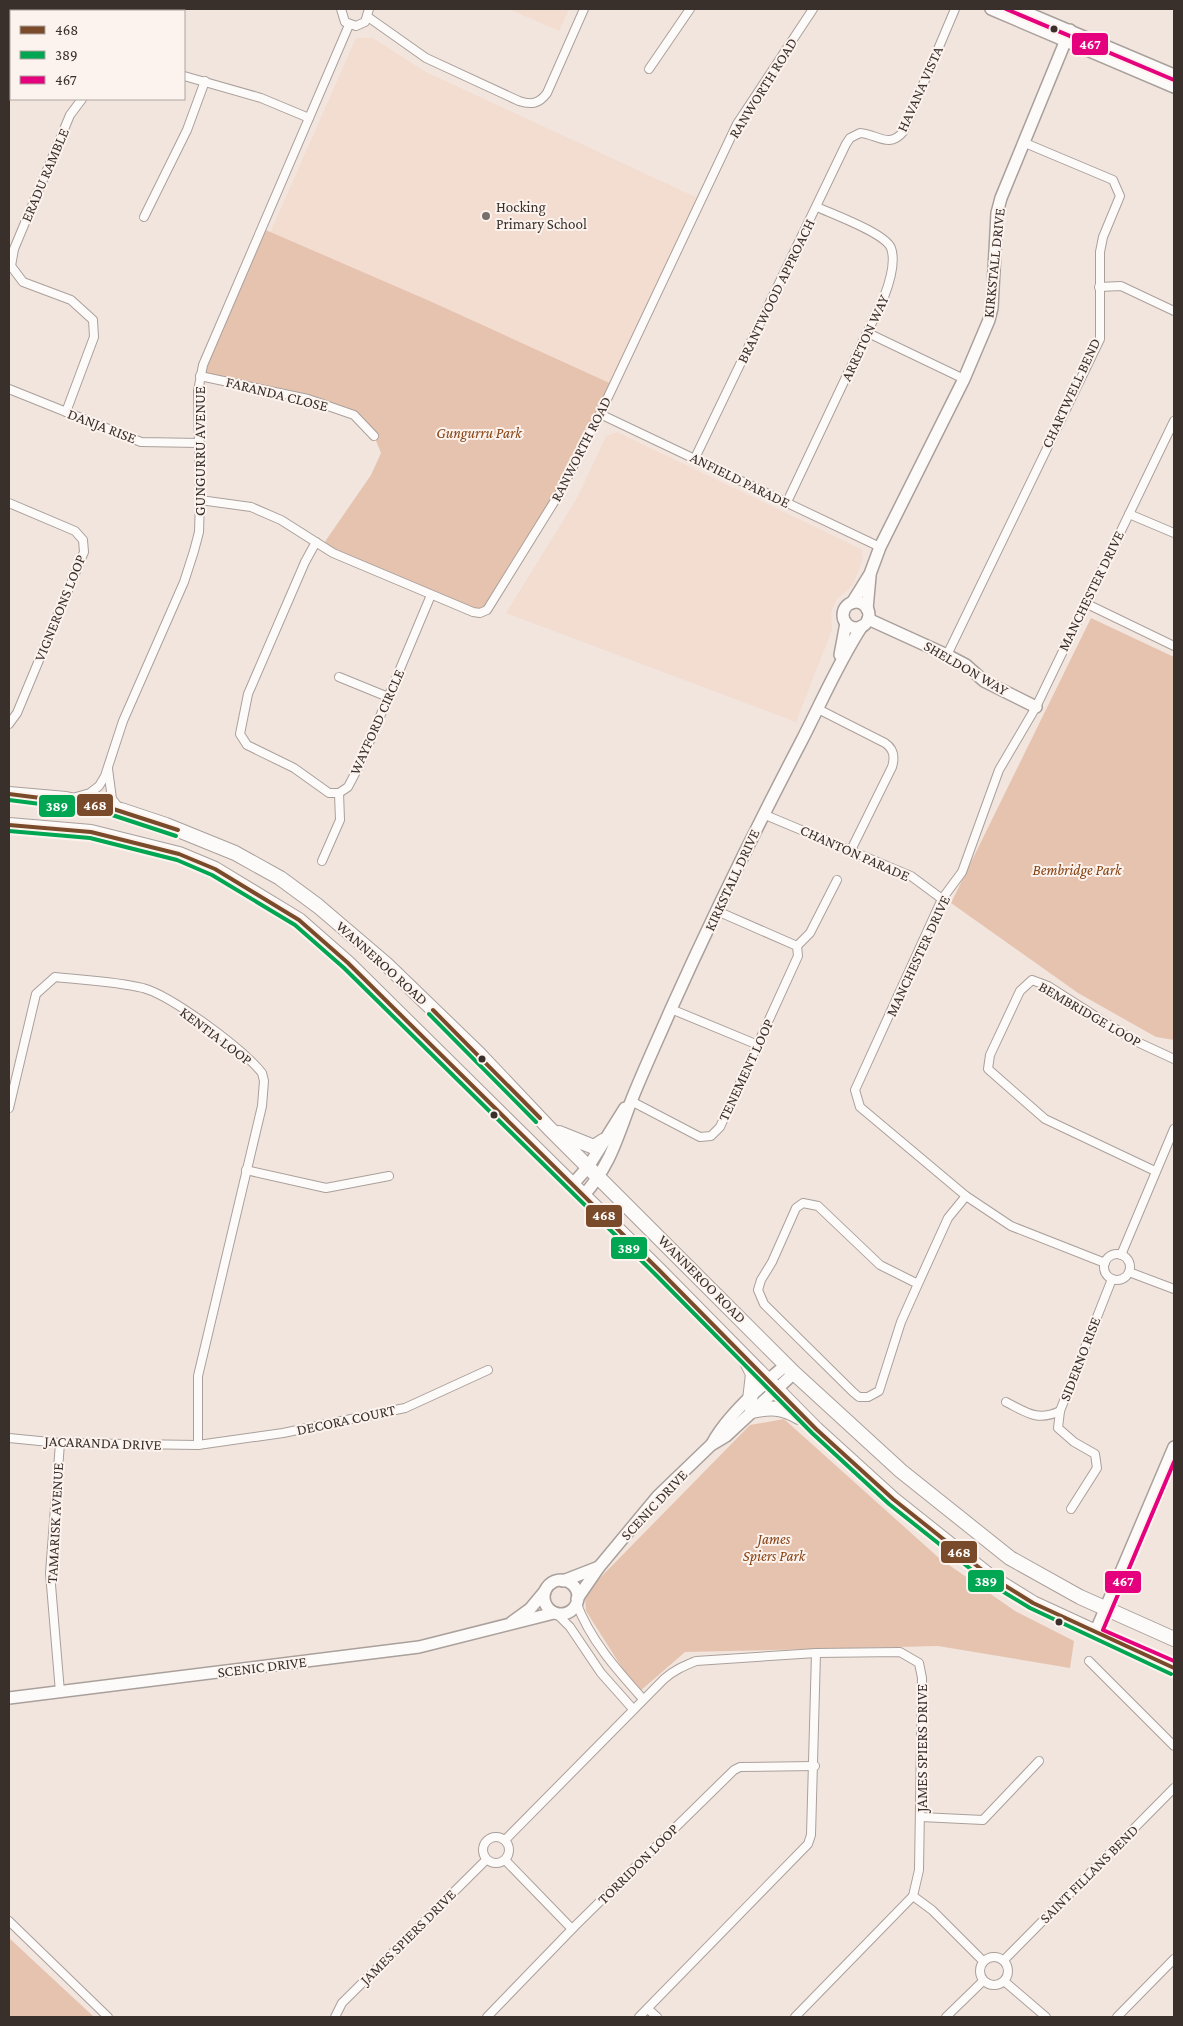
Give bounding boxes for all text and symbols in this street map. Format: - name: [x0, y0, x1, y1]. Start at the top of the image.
- legend: [10, 10, 185, 100]
- text: 468: [55, 22, 78, 38]
- unlabelled marker: [1049, 24, 1059, 34]
- line badge: 467: [1071, 32, 1109, 56]
- street label: RANWORTH ROAD: [726, 35, 800, 141]
- text: 467: [1079, 36, 1101, 52]
- street label: HAVANA VISTA: [894, 43, 946, 134]
- text: 389: [55, 47, 78, 63]
- text: 467: [55, 72, 77, 88]
- street label: ERADU RAMBLE: [18, 126, 72, 224]
- place label: Hocking Primary School: [496, 199, 587, 233]
- street label: KIRKSTALL DRIVE: [980, 207, 1008, 319]
- marker: Hocking Primary School: [480, 210, 492, 222]
- street label: BRANTWOOD APPROACH: [734, 216, 818, 365]
- street label: ARRETON WAY: [838, 292, 892, 384]
- street label: CHARTWELL BEND: [1039, 336, 1103, 450]
- street label: FARANDA CLOSE: [224, 374, 330, 414]
- street label: GUNGURRU AVENUE: [192, 386, 208, 516]
- street label: RANWORTH ROAD: [548, 394, 614, 504]
- street label: DANJA RISE: [65, 406, 139, 447]
- park label: Gungurru Park: [436, 425, 523, 442]
- street label: ANFIELD PARADE: [688, 449, 792, 511]
- street label: MANCHESTER DRIVE: [1055, 528, 1127, 654]
- street label: VIGNERONS LOOP: [31, 552, 89, 664]
- street label: SHELDON WAY: [921, 638, 1011, 699]
- street label: WAYFORD CIRCLE: [347, 667, 407, 777]
- line badge: 468: [76, 793, 114, 817]
- line badge: 389: [38, 794, 76, 818]
- text: 468: [83, 797, 107, 813]
- text: 389: [46, 798, 68, 814]
- street label: CHANTON PARADE: [798, 822, 912, 884]
- street label: KIRKSTALL DRIVE: [701, 827, 763, 933]
- park label: Bembridge Park: [1033, 862, 1123, 879]
- street label: MANCHESTER DRIVE: [883, 893, 953, 1019]
- street label: WANNEROO ROAD: [333, 918, 431, 1008]
- street label: BEMBRIDGE LOOP: [1036, 978, 1144, 1050]
- street label: KENTIA LOOP: [177, 1004, 255, 1068]
- street label: TENEMENT LOOP: [715, 1016, 777, 1124]
- unlabelled marker: [477, 1054, 487, 1064]
- unlabelled marker: [489, 1110, 499, 1120]
- line badge: 468: [585, 1204, 623, 1228]
- text: 468: [592, 1207, 616, 1223]
- street label: WANNEROO ROAD: [655, 1232, 749, 1326]
- line badge: 389: [610, 1236, 648, 1260]
- text: 389: [618, 1240, 640, 1256]
- street label: SIDERNO RISE: [1057, 1315, 1103, 1403]
- street label: DECORA COURT: [295, 1402, 397, 1438]
- street label: JACARANDA DRIVE: [42, 1433, 162, 1454]
- street label: TAMARISK AVENUE: [44, 1462, 66, 1584]
- street label: SCENIC DRIVE: [618, 1467, 690, 1543]
- park label: James Spiers Park: [743, 1531, 807, 1565]
- line badge: 468: [940, 1540, 978, 1564]
- text: 468: [947, 1544, 971, 1560]
- line badge: 389: [967, 1569, 1005, 1593]
- line badge: 467: [1104, 1570, 1142, 1594]
- text: 389: [975, 1573, 997, 1589]
- text: 467: [1112, 1573, 1134, 1589]
- unlabelled marker: [1054, 1617, 1064, 1627]
- street label: SCENIC DRIVE: [217, 1654, 307, 1680]
- street label: JAMES SPIERS DRIVE: [914, 1684, 931, 1814]
- street label: TORRIDON LOOP: [595, 1821, 681, 1907]
- street label: SAINT FILLANS BEND: [1037, 1822, 1141, 1926]
- street label: JAMES SPIERS DRIVE: [356, 1886, 460, 1990]

